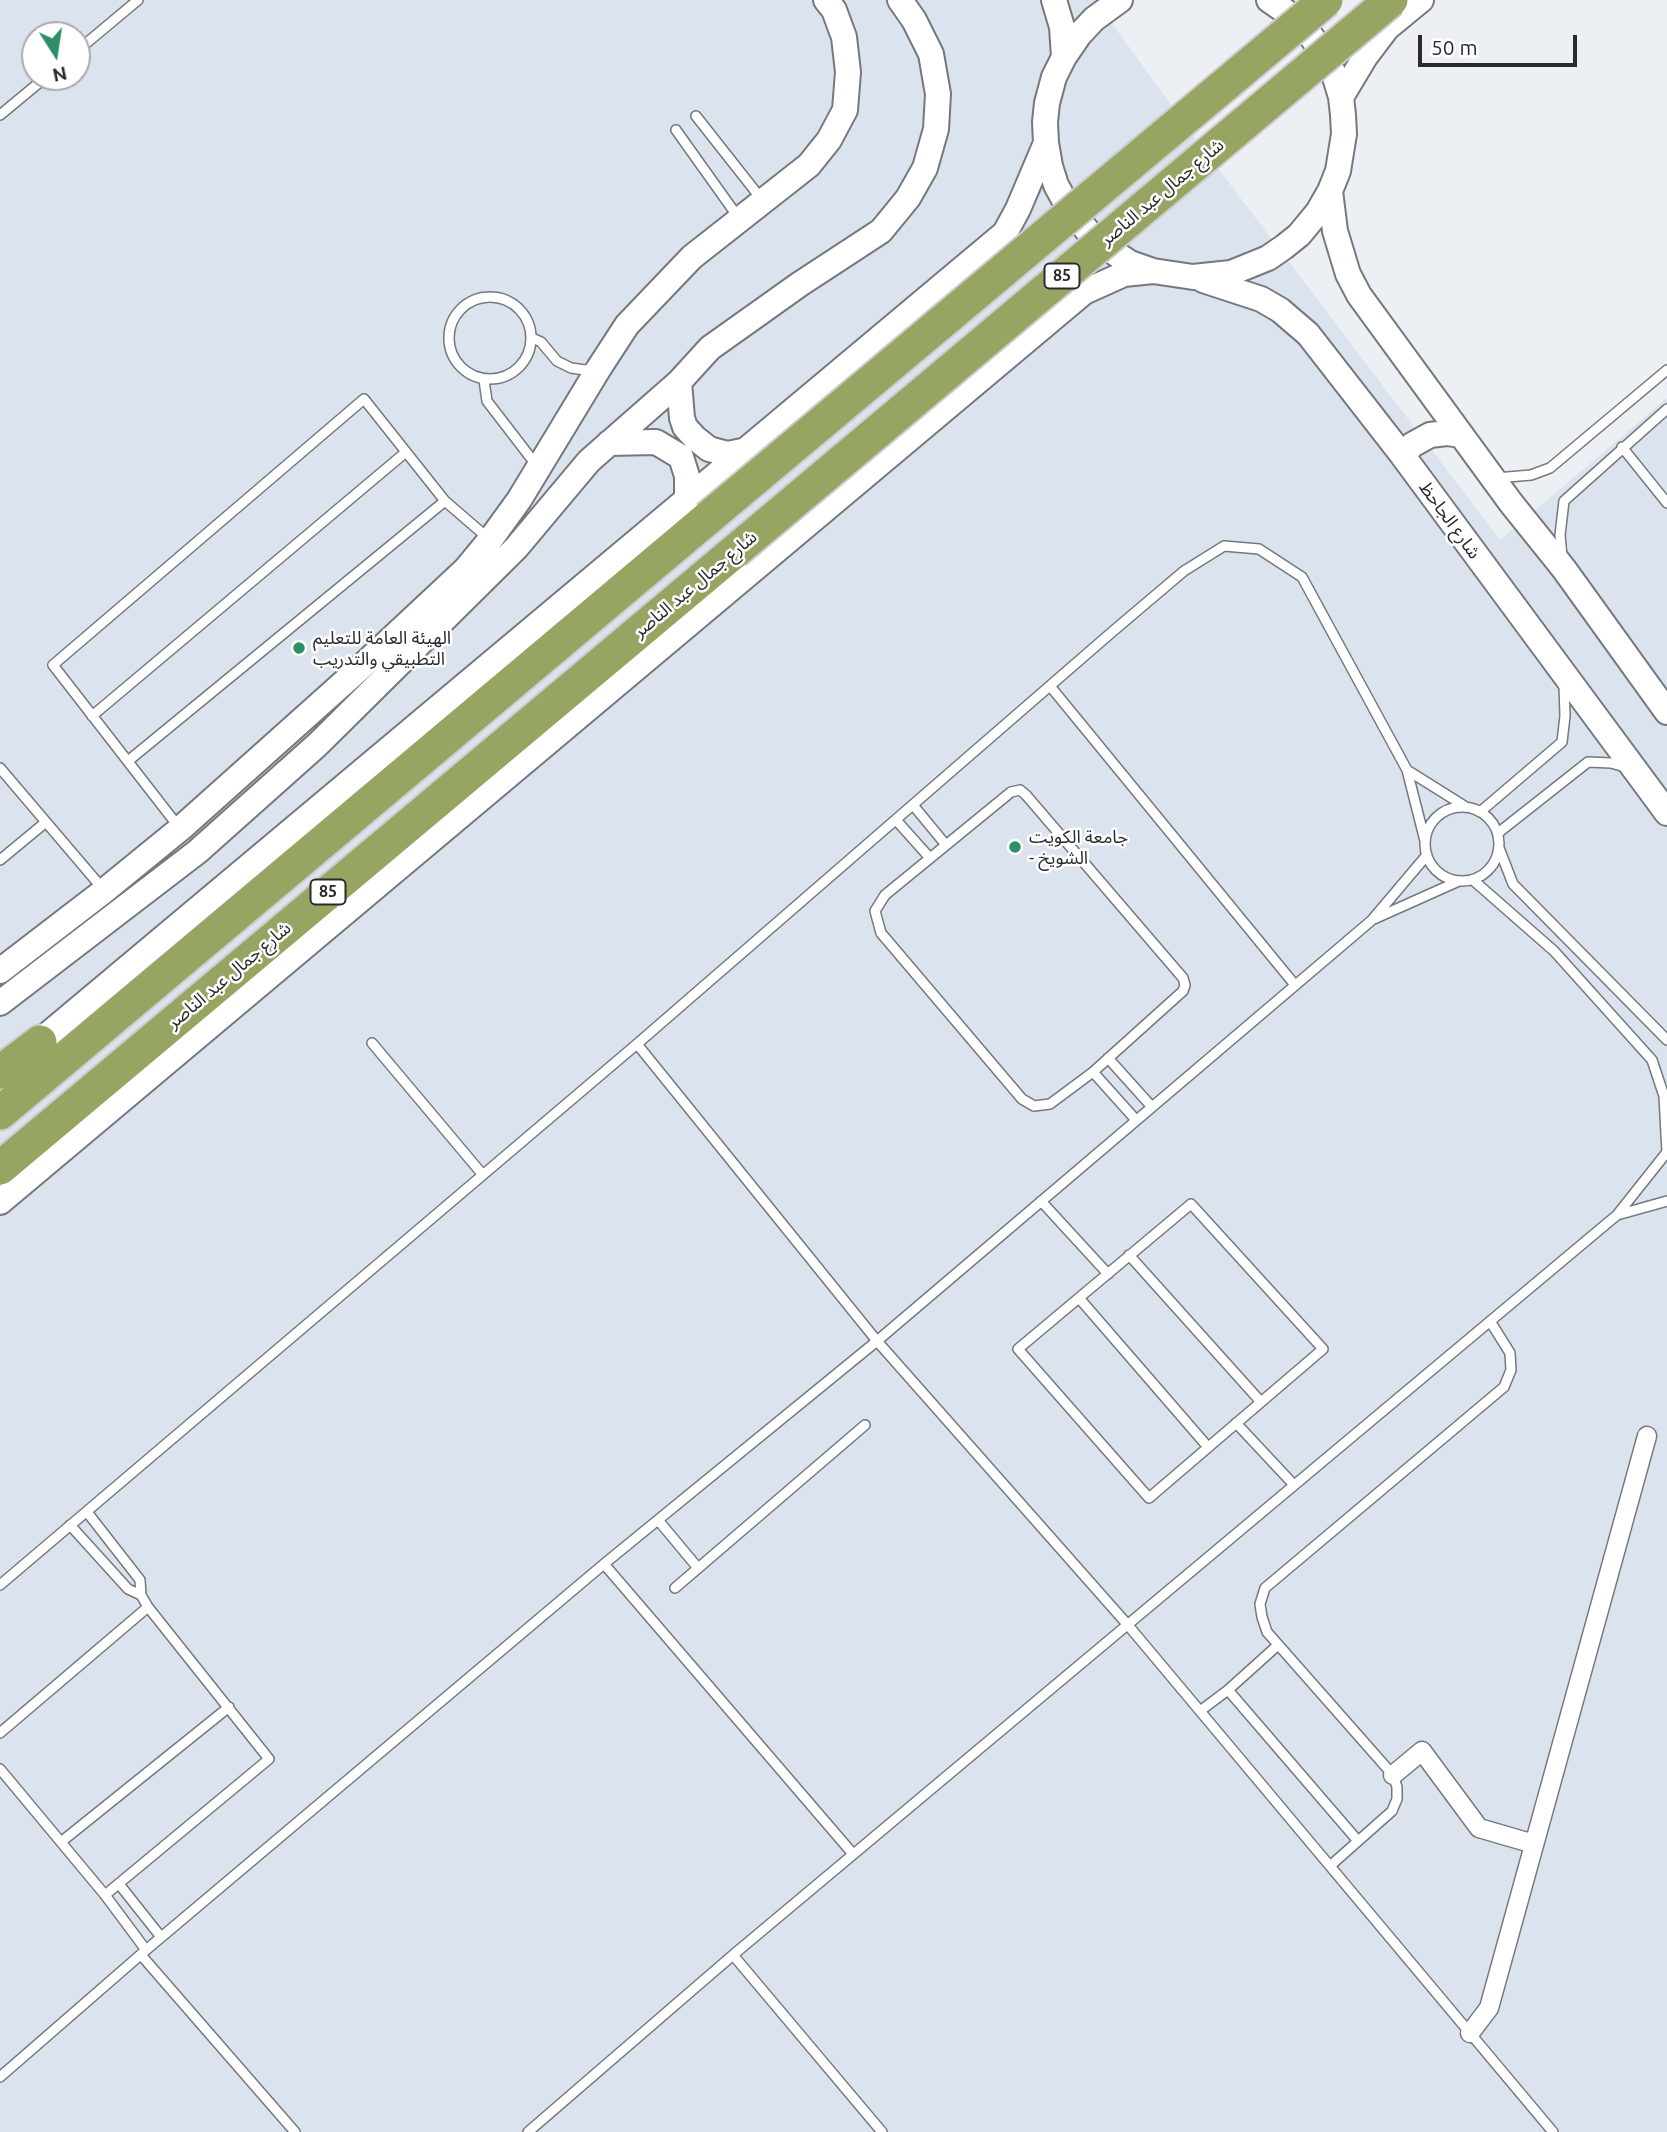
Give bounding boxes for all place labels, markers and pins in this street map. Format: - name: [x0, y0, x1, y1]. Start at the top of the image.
- place label: الهيئة العامة للتعليم التطبيقي والتدريب: [313, 627, 451, 670]
- marker: الهيئة العامة للتعليم التطبيقي والتدريب: [291, 640, 307, 656]
- place label: جامعة الكويت - الشويخ: [1029, 826, 1128, 868]
- marker: جامعة الكويت - الشويخ: [1007, 839, 1023, 855]

